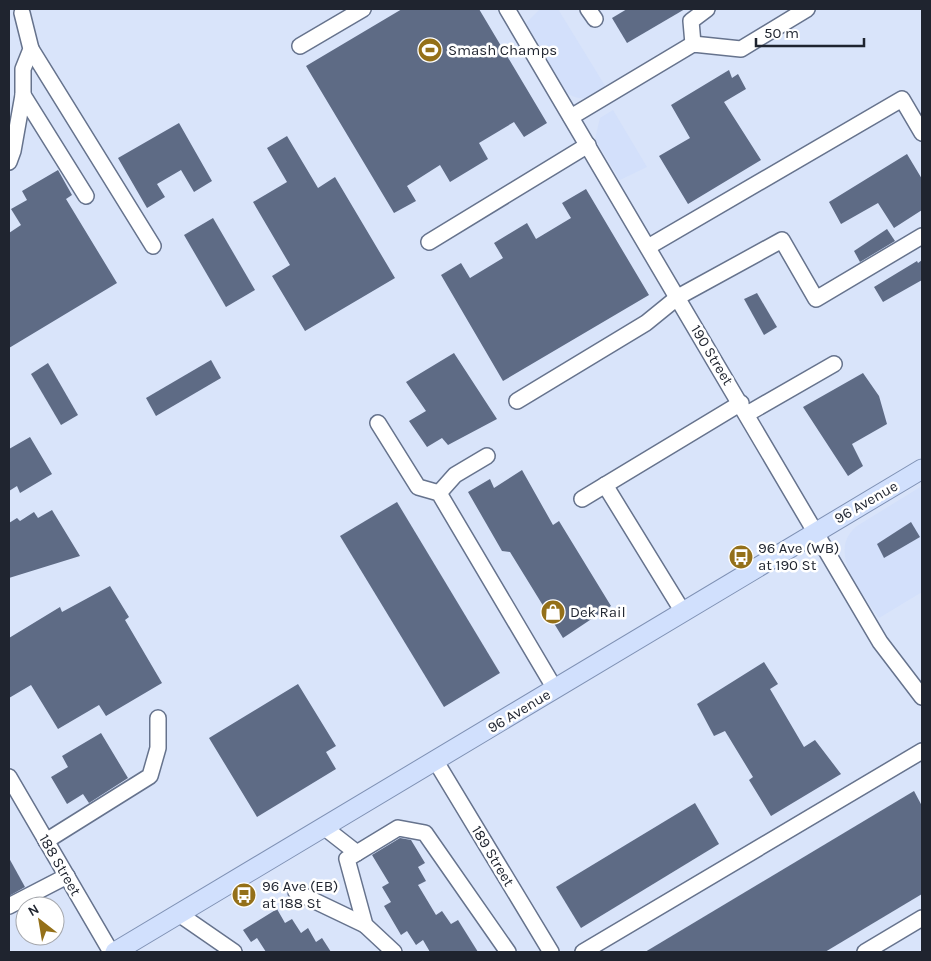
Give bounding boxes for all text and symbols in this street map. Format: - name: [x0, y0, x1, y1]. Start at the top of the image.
- scale bar: [756, 15, 864, 47]
- text: 50 m: [764, 24, 799, 42]
- sports icon: Smash Champs: [417, 37, 443, 63]
- place label: Smash Champs: [448, 41, 557, 59]
- street label: 190 Street: [687, 322, 737, 389]
- street label: 96 Avenue: [831, 477, 901, 527]
- place label: 96 Ave (WB) at 190 St: [758, 539, 839, 574]
- bus stop icon: 96 Ave (WB) at 190 St: [728, 544, 754, 570]
- shop icon: Dek Rail: [540, 599, 566, 625]
- place label: Dek Rail: [570, 603, 626, 621]
- street label: 96 Avenue: [484, 685, 554, 737]
- street label: 189 Street: [468, 822, 518, 890]
- street label: 188 Street: [35, 831, 85, 899]
- place label: 96 Ave (EB) at 188 St: [262, 877, 338, 912]
- bus stop icon: 96 Ave (EB) at 188 St: [231, 882, 257, 908]
- north arrow: [15, 896, 65, 946]
- text: N: [25, 900, 42, 920]

